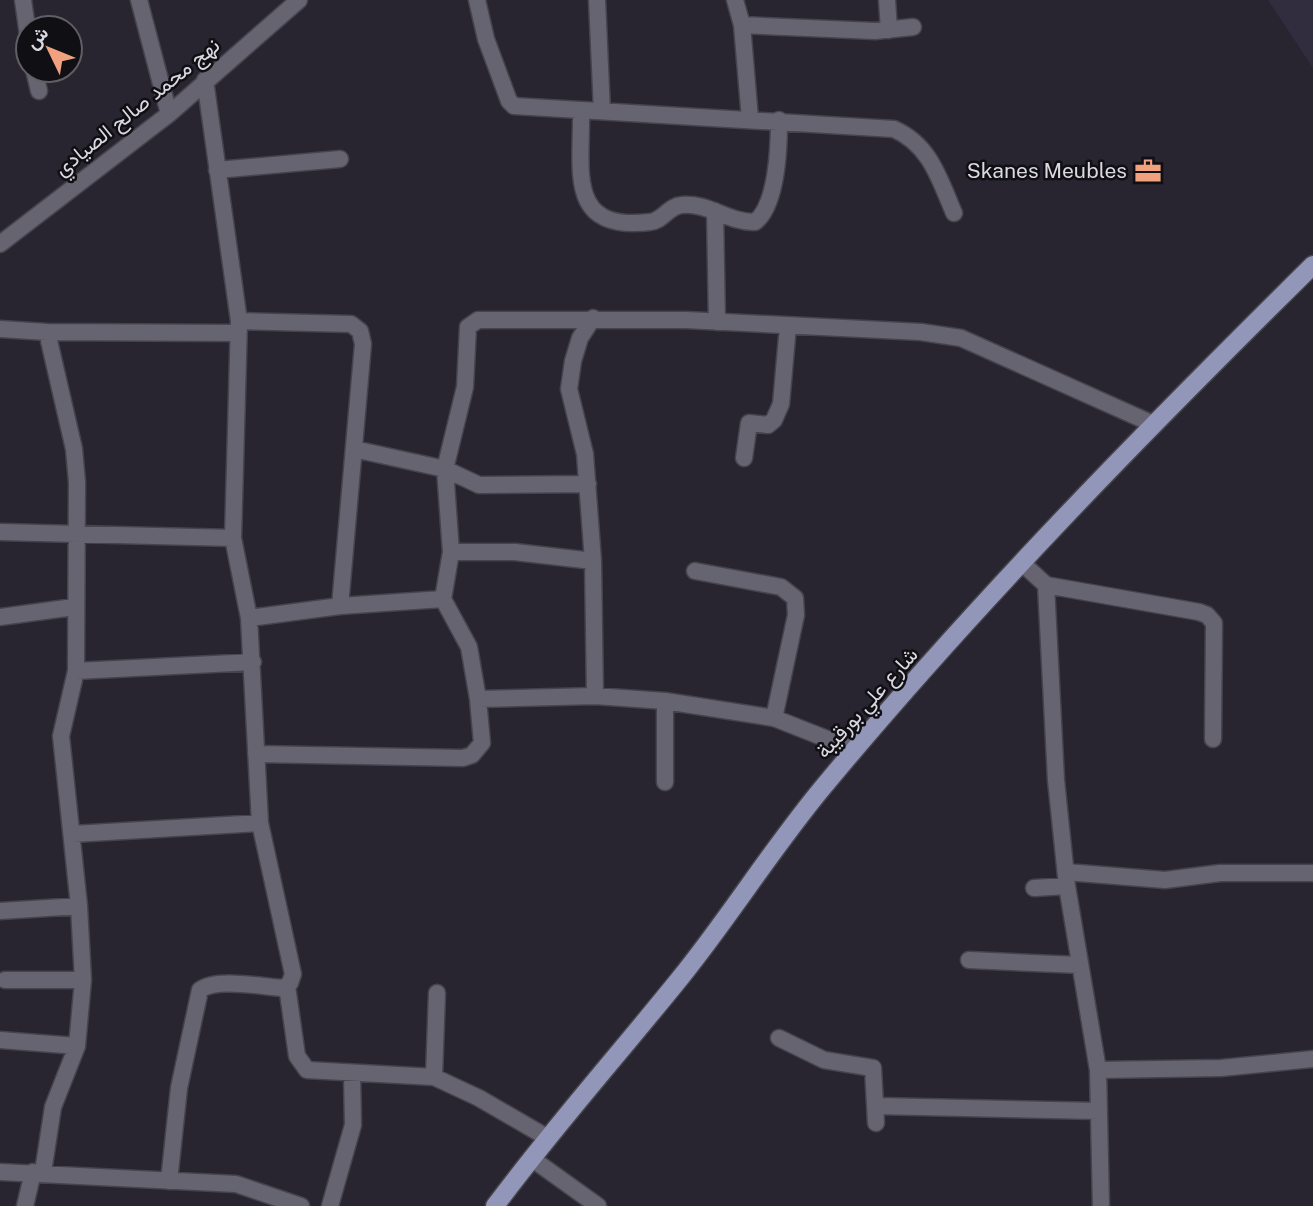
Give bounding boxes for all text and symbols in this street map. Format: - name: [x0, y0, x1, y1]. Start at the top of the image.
- north arrow: [14, 14, 84, 84]
- text: ش: [21, 21, 53, 54]
- street label: نهج محمد صالح الصيادي: [49, 32, 228, 185]
- office icon: Skanes Meubles: [1133, 156, 1163, 186]
- place label: Skanes Meubles: [967, 158, 1127, 183]
- street label: شارع علي بورقيبة: [810, 642, 927, 767]

